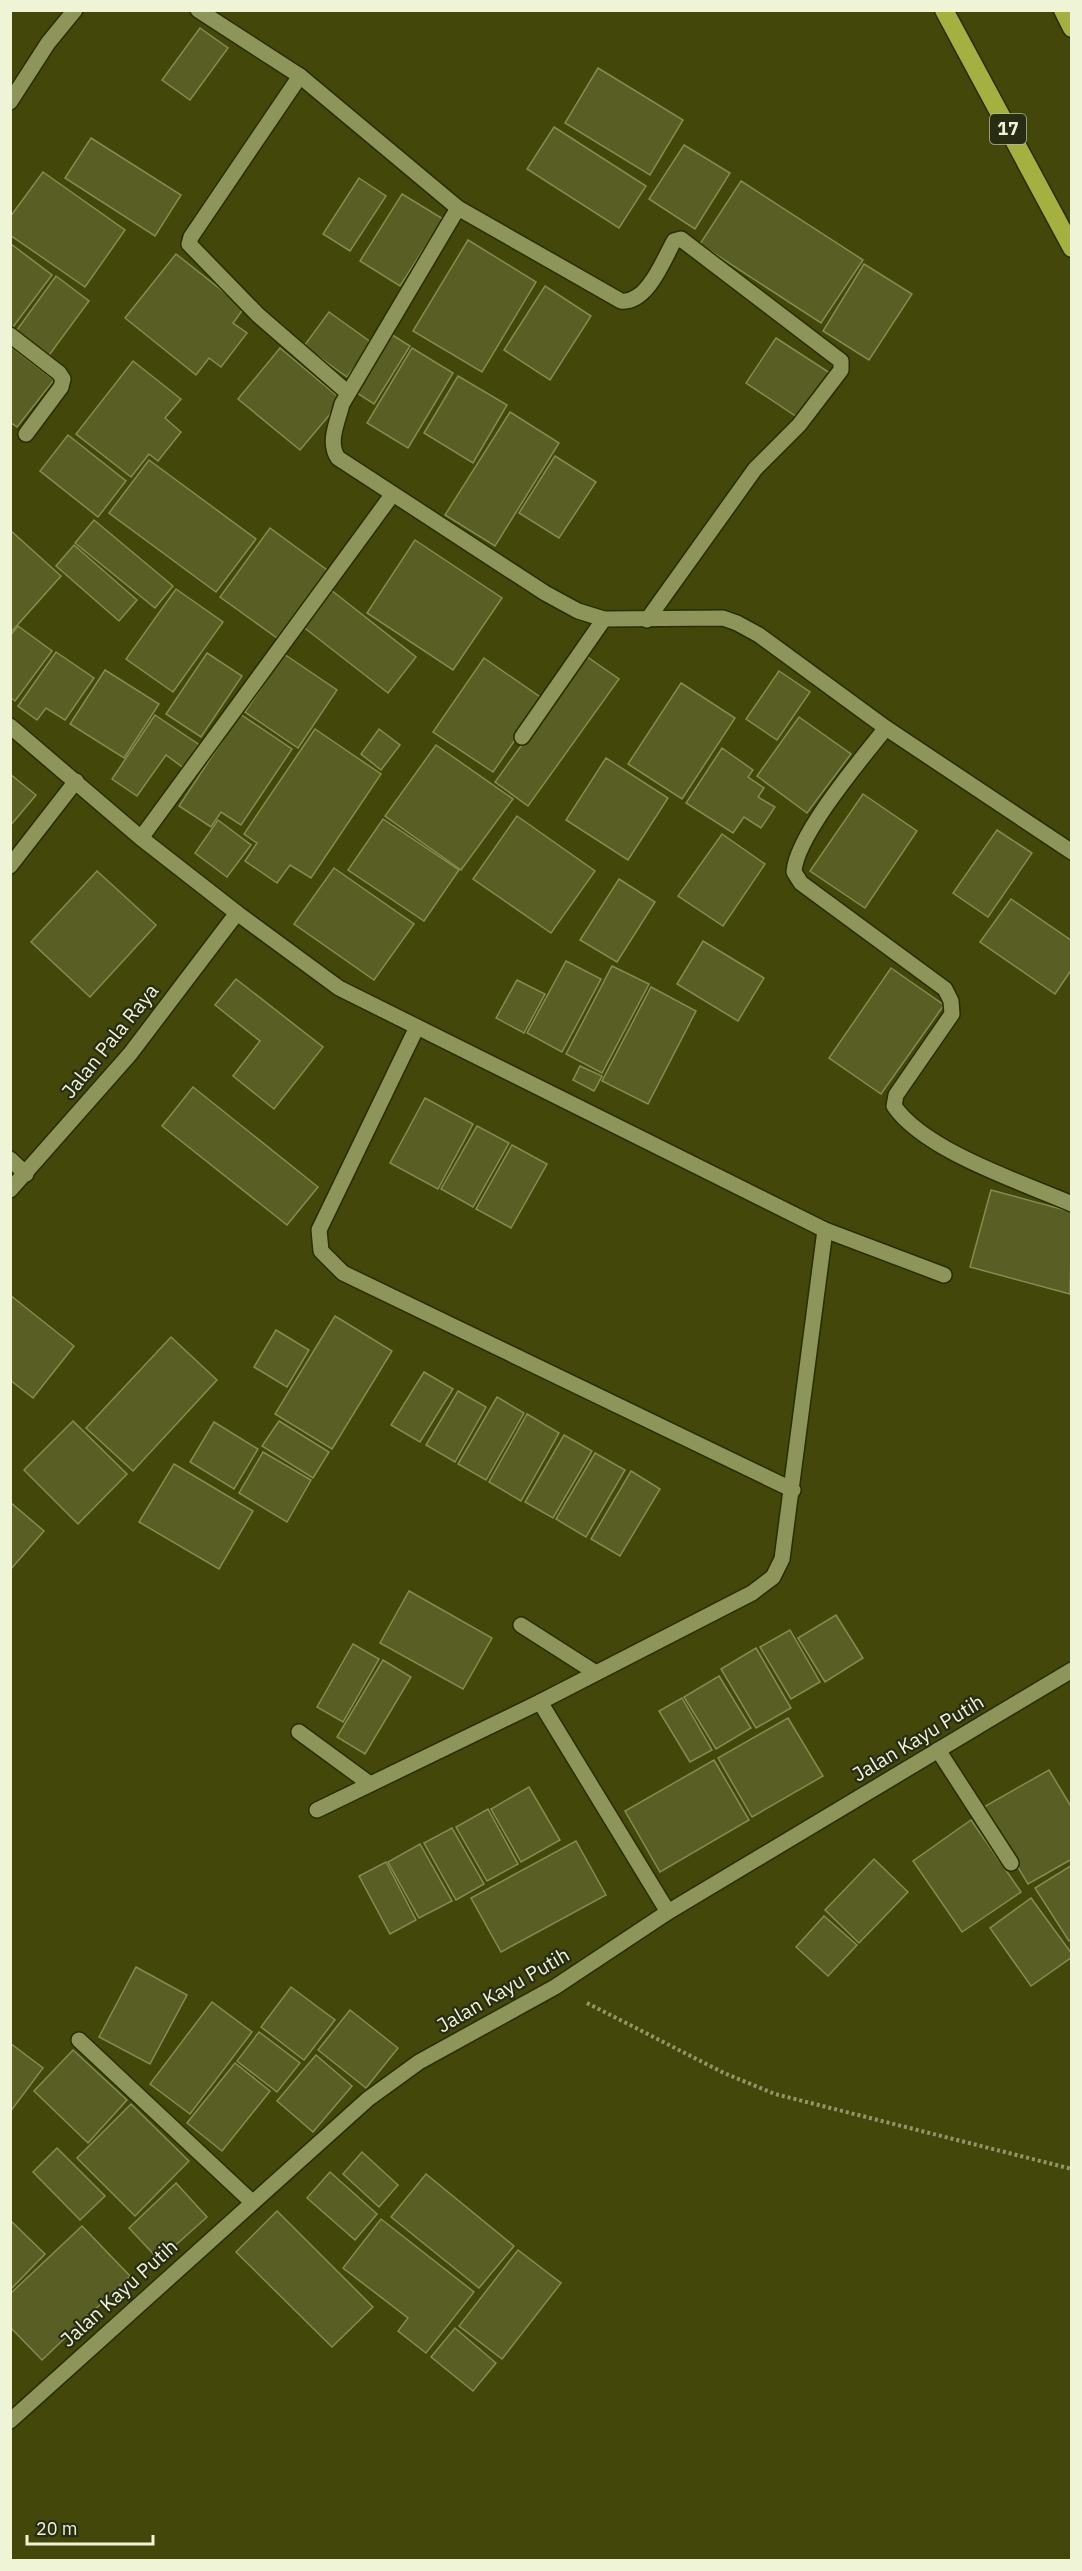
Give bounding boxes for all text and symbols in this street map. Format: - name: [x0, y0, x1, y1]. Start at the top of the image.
- road number: 17: [990, 114, 1026, 144]
- street label: Jalan Pala Raya: [55, 978, 164, 1104]
- street label: Jalan Kayu Putih: [847, 1688, 989, 1788]
- street label: Jalan Kayu Putih: [431, 1941, 574, 2039]
- street label: Jalan Kayu Putih: [54, 2233, 183, 2353]
- scale bar: [27, 2508, 153, 2546]
- text: 20 m: [36, 2517, 78, 2540]

